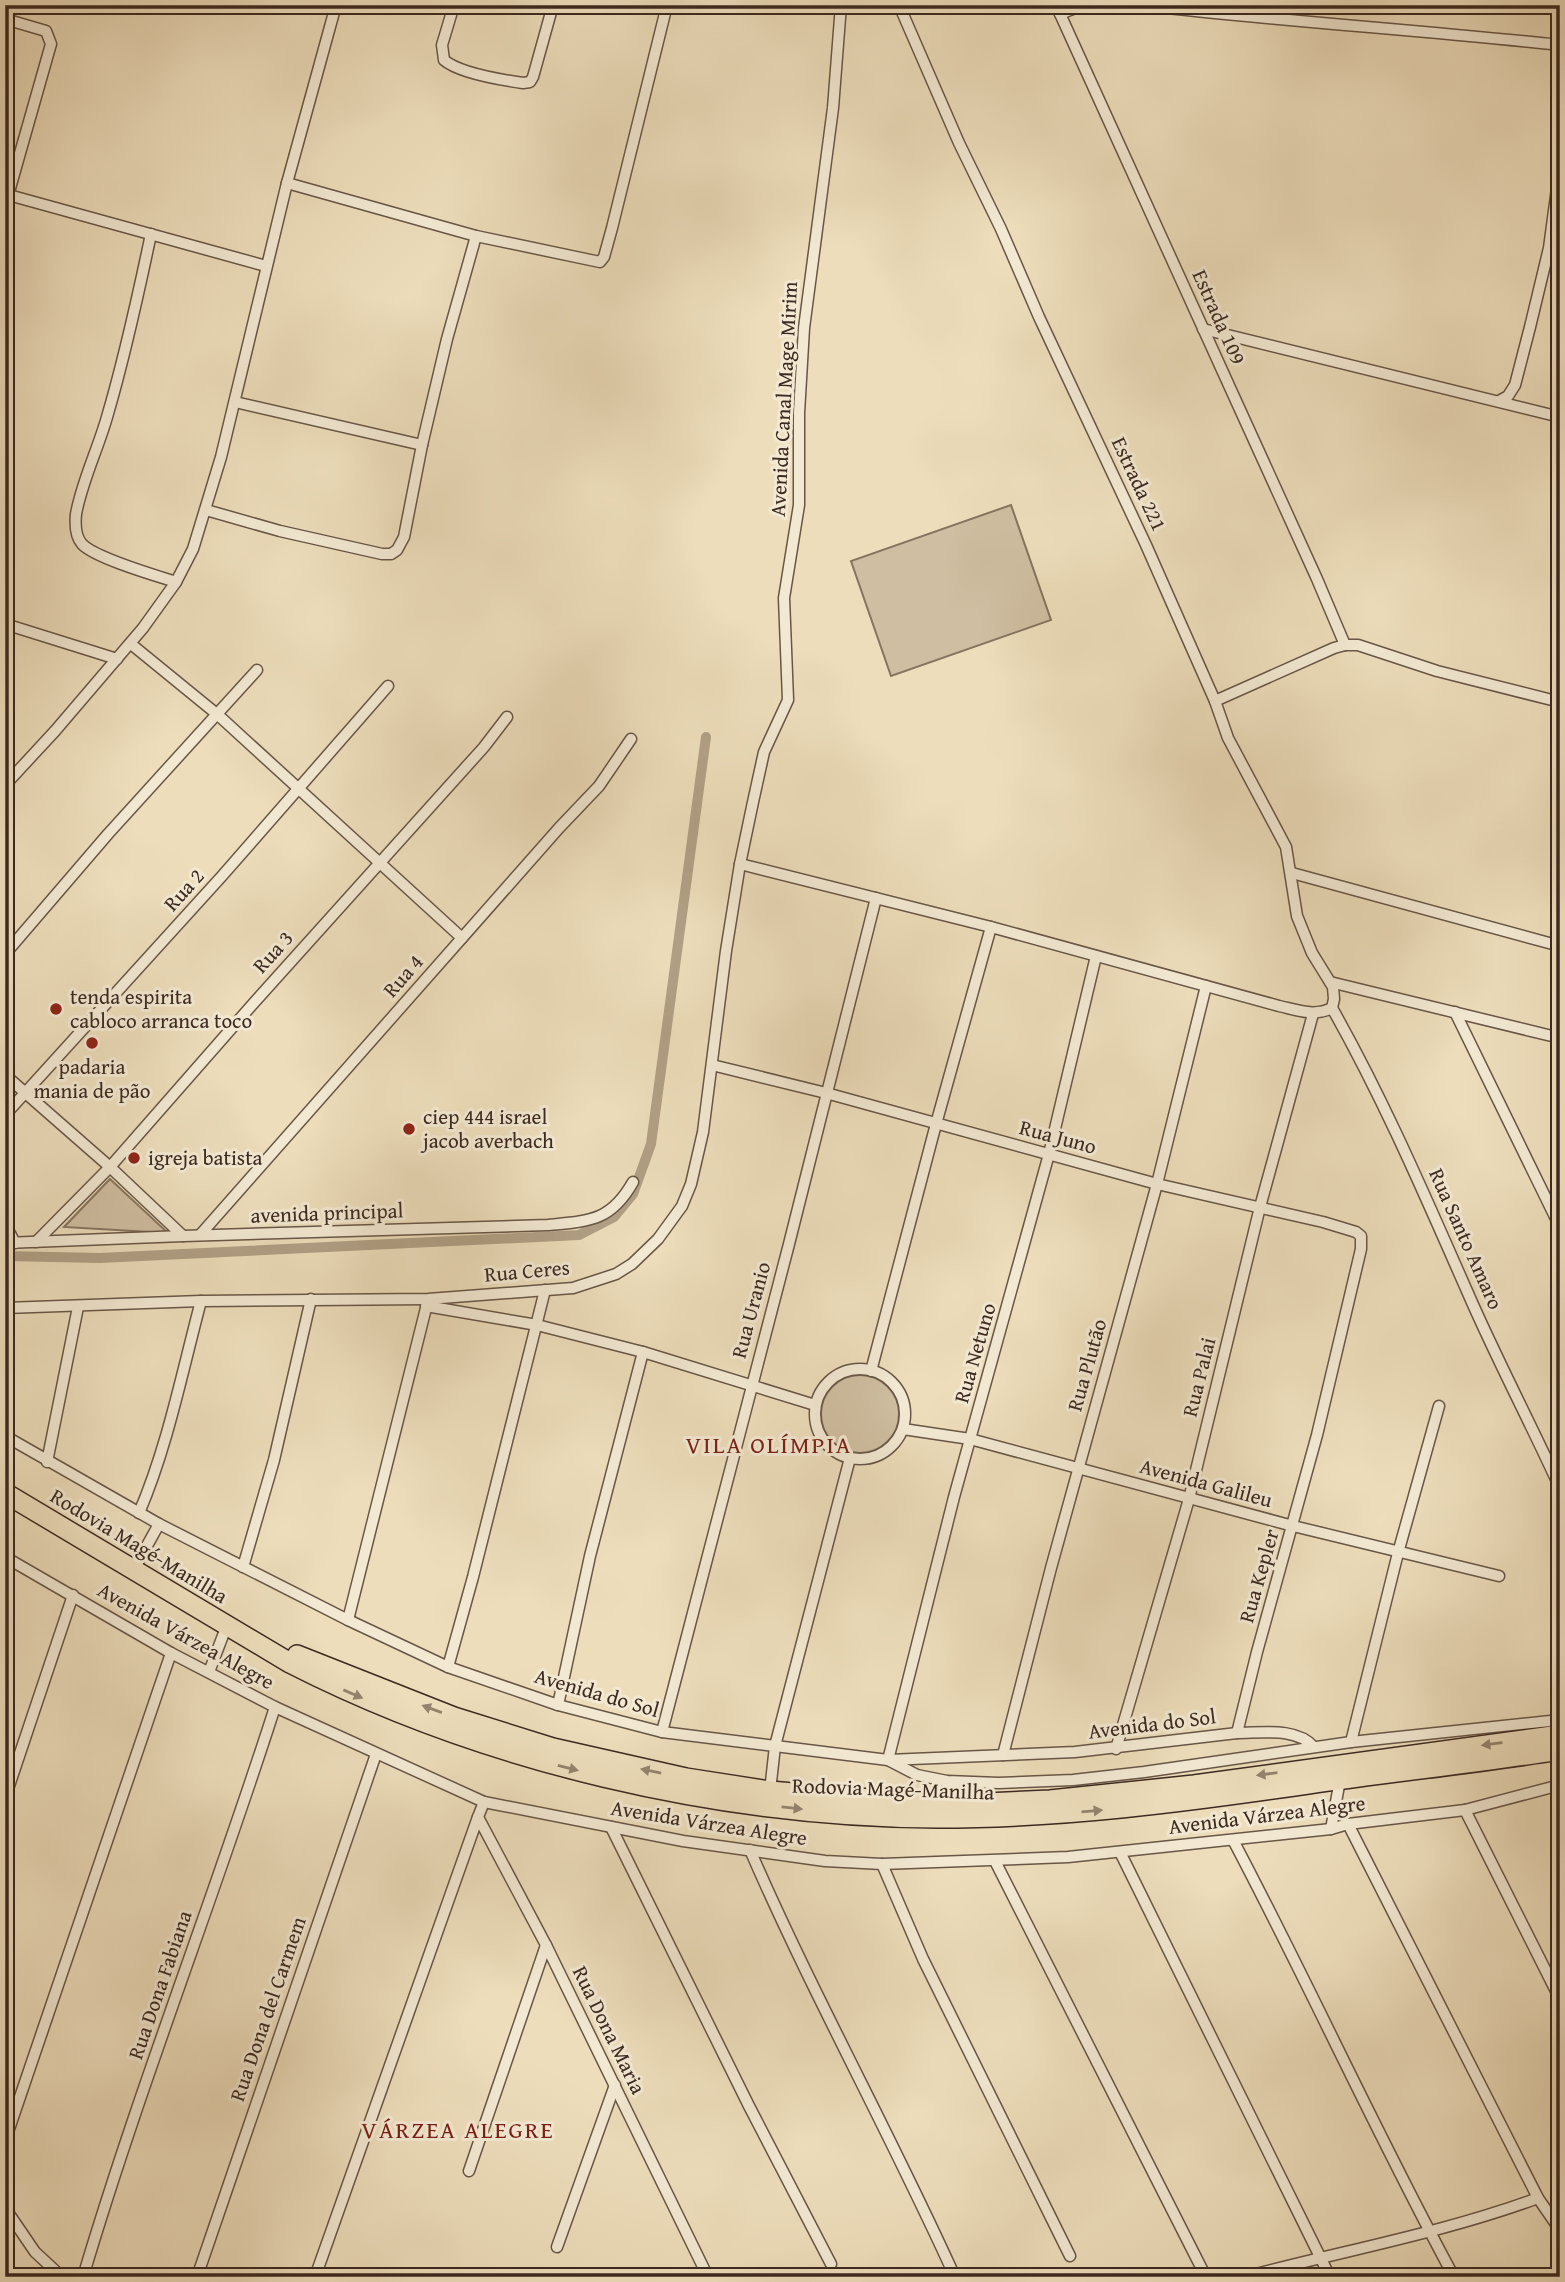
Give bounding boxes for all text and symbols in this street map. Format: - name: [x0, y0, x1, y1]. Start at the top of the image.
- street label: Estrada 109: [1185, 264, 1254, 369]
- street label: Avenida Canal Mage Mirim: [762, 281, 805, 517]
- street label: Estrada 221: [1104, 432, 1175, 536]
- street label: Rua 2: [156, 861, 211, 918]
- street label: Rua 3: [245, 923, 300, 980]
- street label: Rua 4: [375, 947, 430, 1004]
- place label: tenda espirita cabloco arranca toco: [70, 981, 252, 1036]
- marker: tenda espirita cabloco arranca toco: [48, 1001, 64, 1017]
- marker: padaria mania de pão: [84, 1035, 100, 1051]
- place label: padaria mania de pão: [34, 1051, 150, 1106]
- place label: ciep 444 israel jacob averbach: [420, 1101, 554, 1156]
- street label: Rua Juno: [1016, 1111, 1100, 1162]
- marker: ciep 444 israel jacob averbach: [401, 1121, 417, 1137]
- place label: igreja batista: [148, 1142, 263, 1173]
- marker: igreja batista: [126, 1150, 142, 1166]
- street label: Rua Santo Amaro: [1421, 1163, 1511, 1314]
- street label: avenida principal: [250, 1194, 404, 1231]
- street label: Rua Ceres: [483, 1251, 571, 1290]
- street label: Rua Uranio: [723, 1258, 778, 1362]
- street label: Rua Netuno: [945, 1299, 1004, 1407]
- street label: Rua Plutão: [1059, 1315, 1114, 1415]
- street label: Rua Palai: [1174, 1334, 1223, 1420]
- district label: VILA OLÍMPIA: [686, 1427, 852, 1462]
- street label: Avenida Galileu: [1136, 1450, 1277, 1515]
- street label: Rodovia Magé-Manilha: [45, 1480, 234, 1611]
- street label: Rua Kepler: [1230, 1525, 1287, 1626]
- street label: Avenida Várzea Alegre: [92, 1574, 280, 1697]
- street label: Avenida do Sol: [531, 1660, 663, 1725]
- one-way arrow: [343, 1688, 364, 1699]
- street label: Avenida do Sol: [1086, 1700, 1218, 1747]
- one-way arrow: [422, 1703, 443, 1714]
- one-way arrow: [1481, 1739, 1503, 1750]
- one-way arrow: [557, 1763, 579, 1774]
- one-way arrow: [640, 1765, 662, 1776]
- street label: Rodovia Magé-Manilha: [791, 1769, 995, 1808]
- one-way arrow: [1255, 1769, 1277, 1780]
- street label: Avenida Várzea Alegre: [1167, 1787, 1367, 1842]
- street label: Avenida Várzea Alegre: [609, 1792, 809, 1853]
- one-way arrow: [781, 1803, 803, 1814]
- one-way arrow: [1081, 1805, 1103, 1816]
- street label: Rua Dona Fabiana: [120, 1906, 200, 2063]
- street label: Rua Dona del Carmem: [221, 1912, 314, 2105]
- street label: Rua Dona Maria: [565, 1960, 654, 2099]
- district label: VÁRZEA ALEGRE: [361, 2112, 555, 2147]

